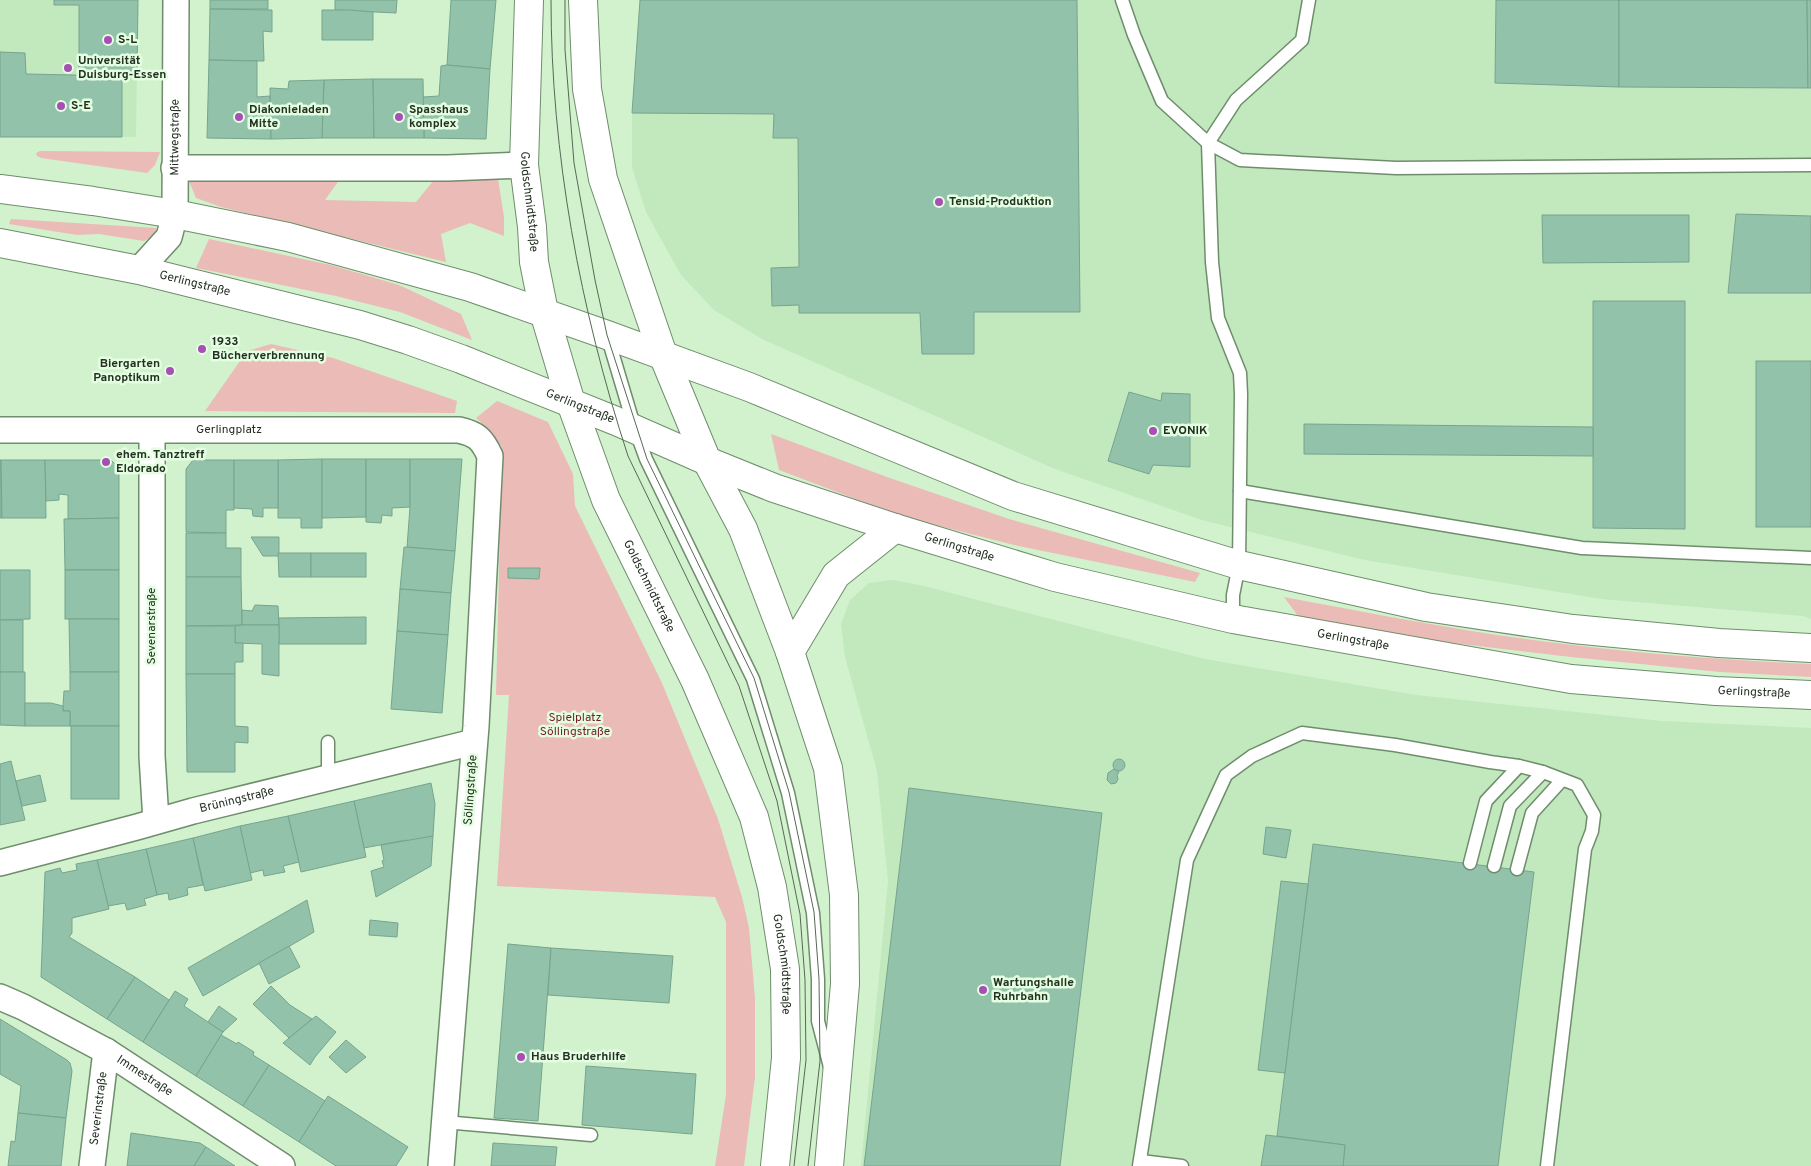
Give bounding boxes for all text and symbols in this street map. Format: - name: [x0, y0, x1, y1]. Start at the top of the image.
- place label: S-L: [118, 32, 137, 48]
- marker: S-L: [102, 34, 114, 46]
- place label: Universität Duisburg-Essen: [78, 53, 166, 83]
- marker: Universität Duisburg-Essen: [62, 62, 74, 74]
- place label: S-E: [71, 98, 91, 114]
- street label: Mittwegstraße: [167, 99, 184, 176]
- marker: S-E: [55, 100, 67, 112]
- place label: Diakonieladen Mitte: [249, 102, 329, 132]
- place label: Spasshaus komplex: [409, 102, 469, 132]
- marker: Diakonieladen Mitte: [233, 111, 245, 123]
- marker: Spasshaus komplex: [393, 111, 405, 123]
- street label: Goldschmidtstraße: [516, 151, 541, 252]
- place label: Tensid-Produktion: [949, 194, 1052, 210]
- marker: Tensid-Produktion: [933, 196, 945, 208]
- street label: Gerlingstraße: [157, 267, 232, 300]
- place label: 1933 Bücherverbrennung: [212, 334, 325, 364]
- marker: 1933 Bücherverbrennung: [196, 343, 208, 355]
- place label: Biergarten Panoptikum: [93, 356, 160, 386]
- marker: Biergarten Panoptikum: [164, 365, 176, 377]
- street label: Gerlingstraße: [543, 386, 617, 428]
- street label: Gerlingplatz: [196, 422, 262, 438]
- place label: EVONIK: [1163, 423, 1208, 439]
- marker: EVONIK: [1147, 425, 1159, 437]
- place label: ehem. Tanztreff Eldorado: [116, 447, 205, 477]
- marker: ehem. Tanztreff Eldorado: [100, 456, 112, 468]
- street label: Gerlingstraße: [922, 529, 996, 566]
- street label: Goldschmidtstraße: [619, 537, 678, 635]
- street label: Sevenarstraße: [144, 587, 160, 665]
- street label: Gerlingstraße: [1316, 626, 1390, 655]
- street label: Gerlingstraße: [1717, 683, 1791, 702]
- park label: Spielplatz Söllingstraße: [540, 710, 610, 740]
- street label: Söllingstraße: [461, 754, 481, 826]
- street label: Brüningstraße: [198, 783, 276, 817]
- street label: Goldschmidtstraße: [768, 913, 794, 1015]
- place label: Wartungshalle Ruhrbahn: [993, 975, 1074, 1005]
- marker: Wartungshalle Ruhrbahn: [977, 984, 989, 996]
- place label: Haus Bruderhilfe: [531, 1049, 626, 1065]
- marker: Haus Bruderhilfe: [515, 1051, 527, 1063]
- street label: Immestraße: [113, 1052, 176, 1100]
- street label: Severinstraße: [87, 1071, 111, 1146]

